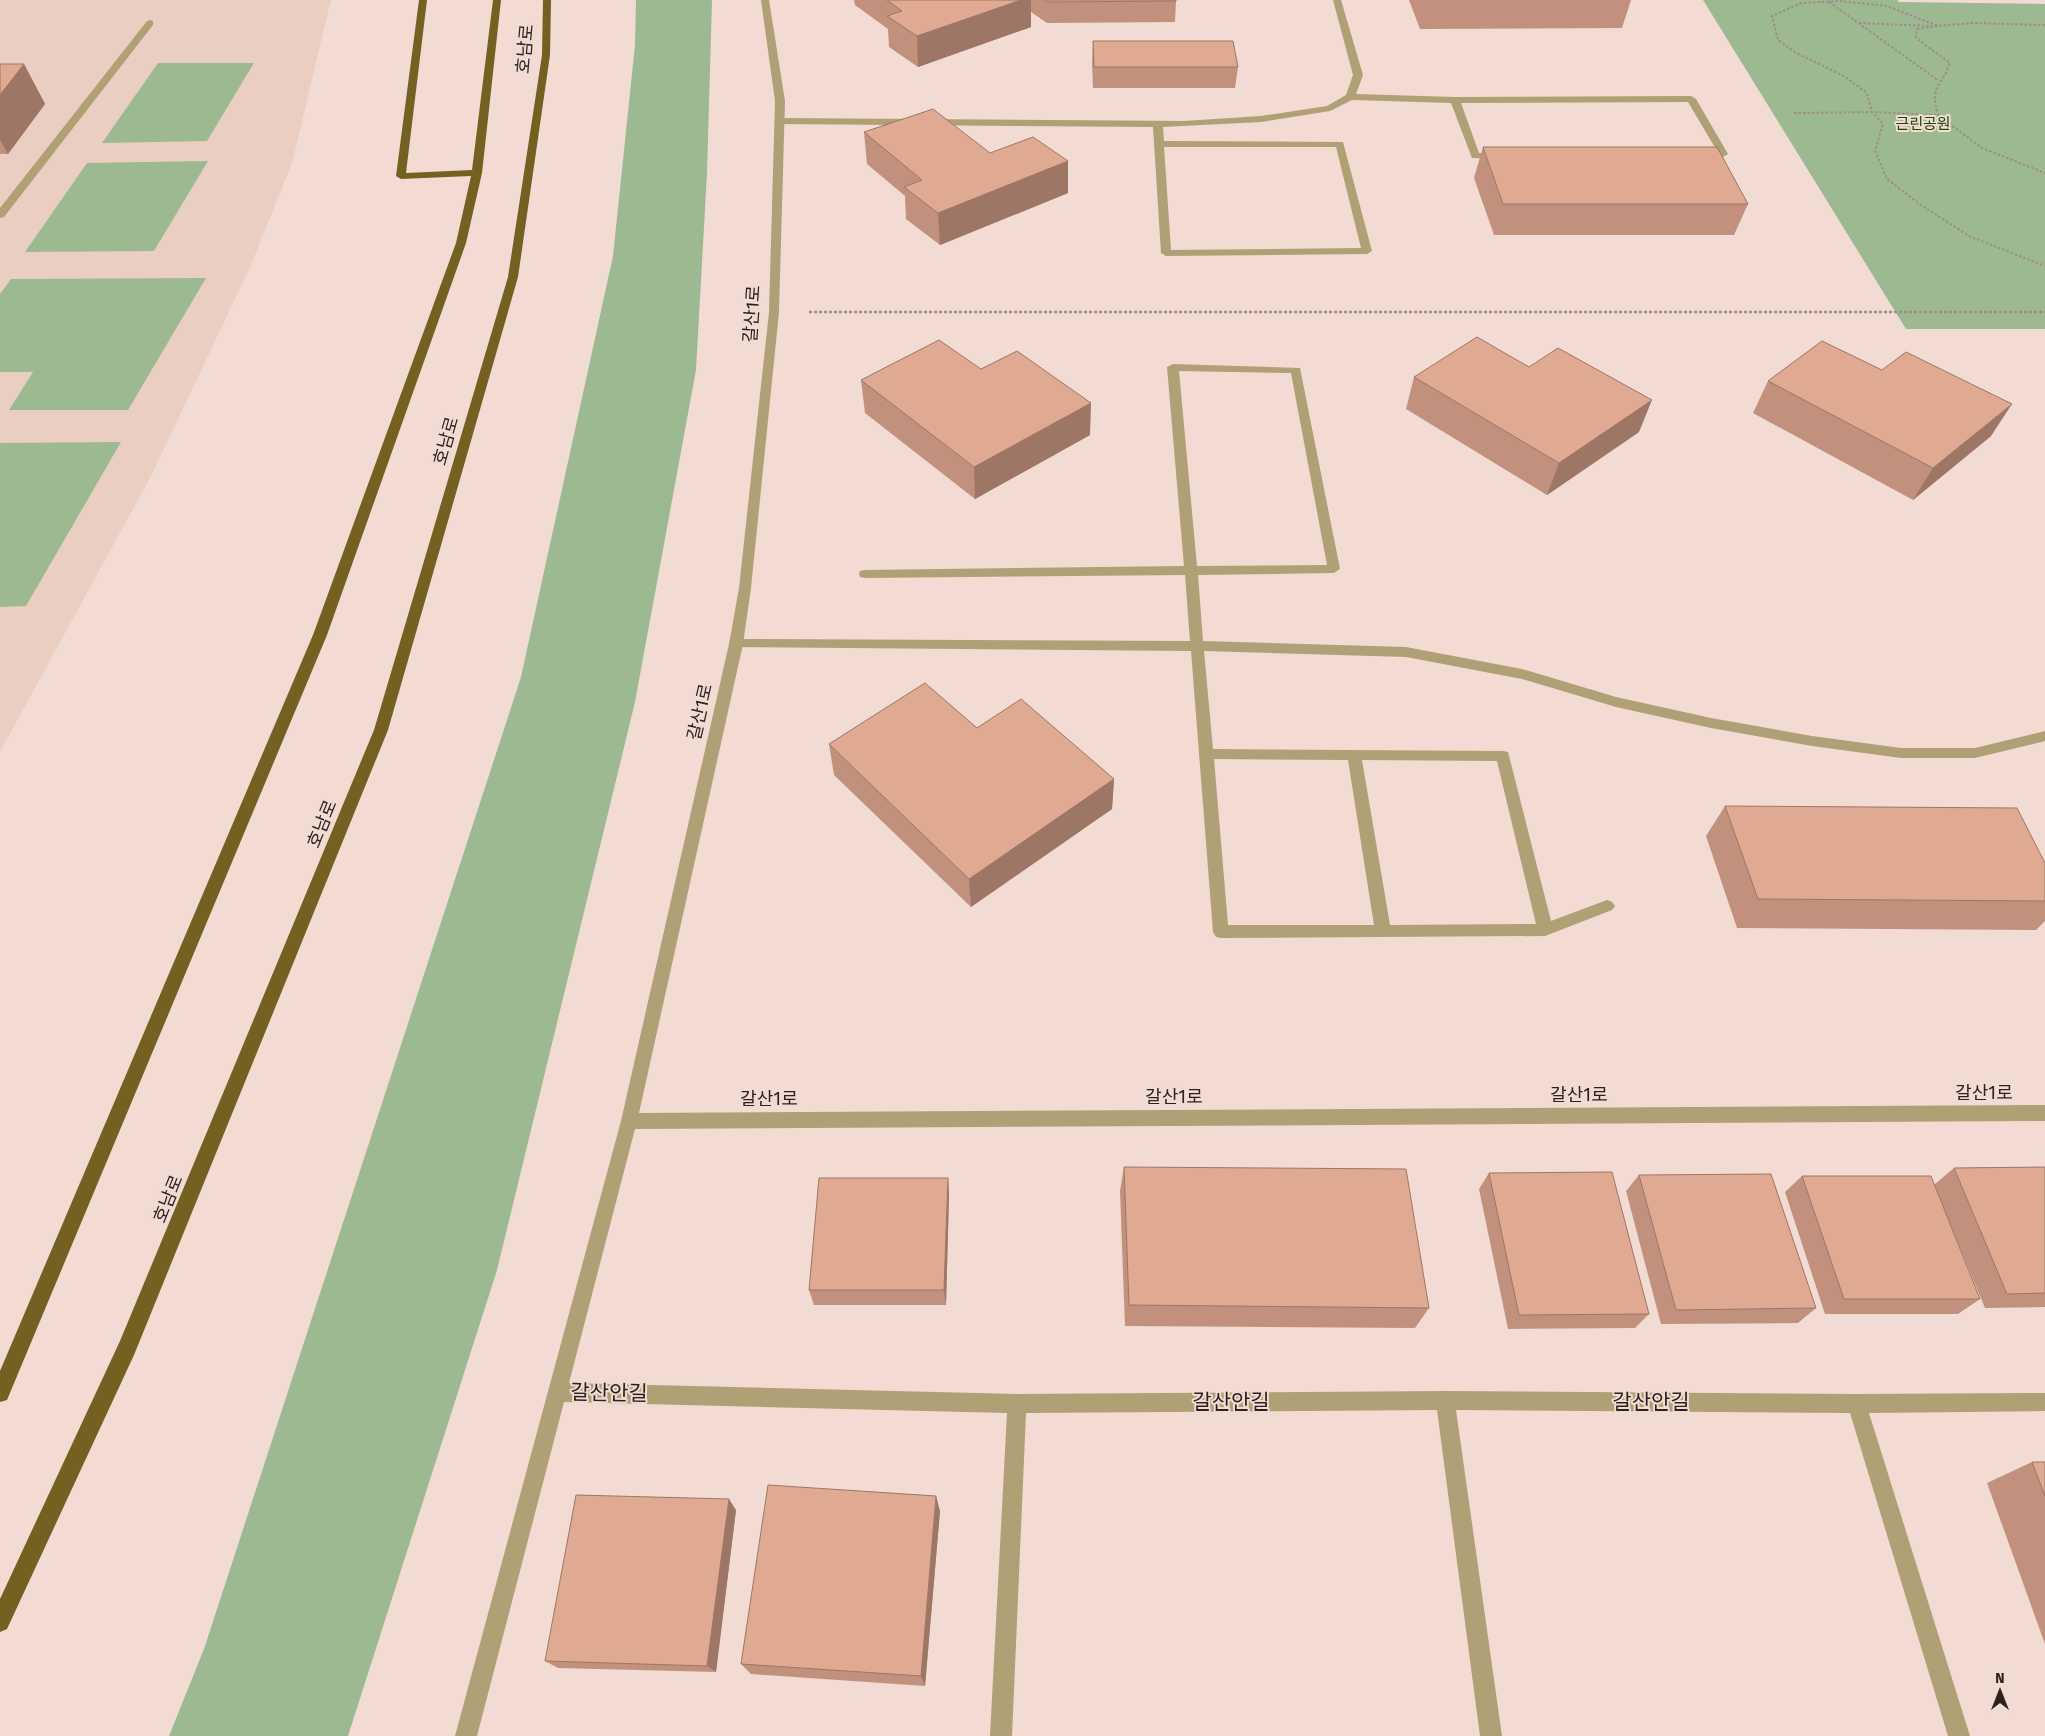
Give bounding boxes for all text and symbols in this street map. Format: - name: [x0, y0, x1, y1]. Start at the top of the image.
- street label: 호남로: [512, 23, 538, 75]
- park label: 근린공원: [1895, 115, 1951, 133]
- street label: 갈산1로: [739, 285, 765, 343]
- street label: 호남로: [429, 414, 463, 468]
- street label: 갈산1로: [683, 682, 717, 742]
- street label: 호남로: [302, 797, 342, 851]
- street label: 갈산1로: [1955, 1082, 2013, 1104]
- street label: 갈산1로: [1550, 1084, 1608, 1106]
- street label: 갈산1로: [1145, 1086, 1203, 1108]
- street label: 갈산1로: [740, 1088, 798, 1110]
- street label: 호남로: [148, 1172, 188, 1226]
- street label: 갈산안길: [570, 1379, 648, 1407]
- street label: 갈산안길: [1192, 1389, 1270, 1415]
- street label: 갈산안길: [1612, 1389, 1690, 1415]
- north arrow: [1975, 1666, 2025, 1716]
- text: N: [1995, 1670, 2005, 1687]

